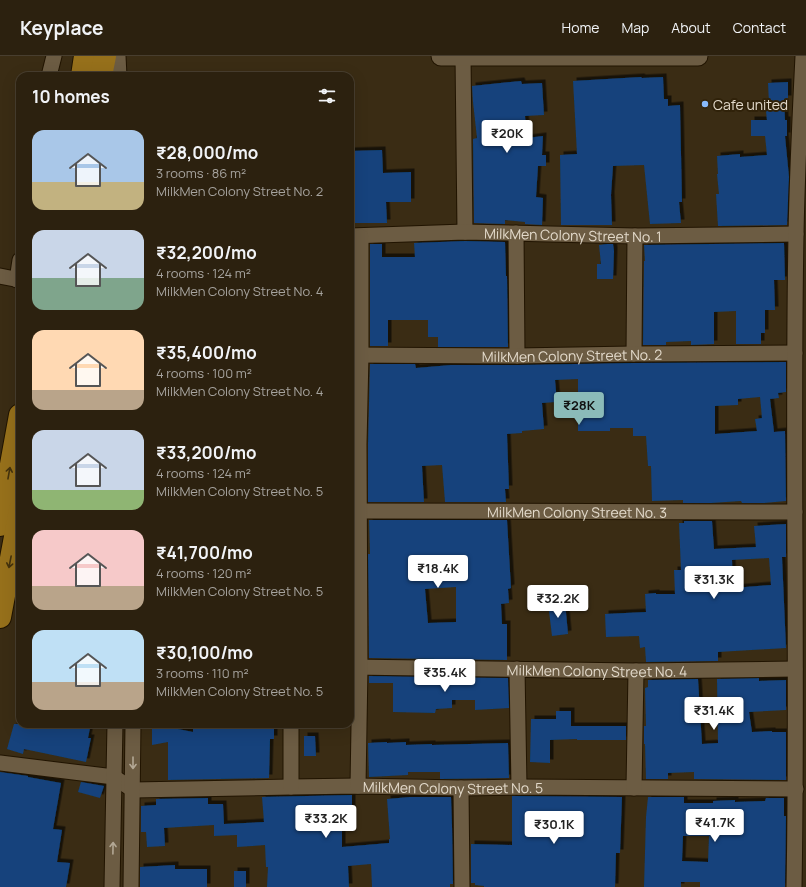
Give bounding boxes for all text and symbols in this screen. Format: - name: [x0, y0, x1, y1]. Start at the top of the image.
- text: Keyplace: [20, 15, 103, 41]
- text: Home: [562, 18, 599, 37]
- text: Map: [621, 18, 649, 37]
- text: About: [671, 18, 711, 37]
- text: Contact: [733, 18, 786, 37]
- text: 10 homes: [32, 85, 110, 108]
- icon: filters: [316, 85, 338, 107]
- place label: Cafe united: [713, 95, 788, 114]
- marker: Cafe united: [700, 99, 710, 109]
- pin: ₹20K: [483, 120, 531, 154]
- text: ₹20K: [491, 124, 523, 142]
- text: ₹28,000/mo: [156, 141, 258, 164]
- icon: home: [64, 146, 112, 194]
- text: 3 rooms · 86 m²: [156, 164, 246, 182]
- text: MilkMen Colony Street No. 2: [156, 182, 323, 200]
- street label: MilkMen Colony Street No. 1: [484, 223, 662, 246]
- text: ₹32,200/mo: [156, 241, 257, 264]
- icon: home: [64, 246, 112, 294]
- text: 4 rooms · 124 m²: [156, 264, 251, 282]
- text: MilkMen Colony Street No. 4: [156, 282, 323, 300]
- text: ₹35,400/mo: [156, 341, 257, 364]
- street label: MilkMen Colony Street No. 2: [482, 344, 662, 366]
- icon: home: [64, 346, 112, 394]
- text: 4 rooms · 100 m²: [156, 364, 252, 382]
- text: MilkMen Colony Street No. 4: [156, 382, 323, 400]
- pin: ₹28K: [555, 392, 603, 426]
- text: ₹28K: [563, 396, 595, 414]
- text: ₹33,200/mo: [156, 441, 256, 464]
- icon: home: [64, 446, 112, 494]
- text: 4 rooms · 124 m²: [156, 464, 251, 482]
- one-way arrow: [6, 467, 14, 480]
- text: MilkMen Colony Street No. 5: [156, 482, 323, 500]
- street label: MilkMen Colony Street No. 3: [487, 502, 667, 521]
- text: ₹41,700/mo: [156, 541, 253, 564]
- icon: home: [64, 546, 112, 594]
- one-way arrow: [6, 555, 14, 568]
- pin: ₹18.4K: [405, 555, 471, 589]
- text: ₹18.4K: [417, 559, 459, 577]
- text: 4 rooms · 120 m²: [156, 564, 251, 582]
- pin: ₹31.3K: [681, 566, 747, 600]
- text: ₹31.3K: [694, 570, 734, 588]
- text: MilkMen Colony Street No. 5: [156, 582, 323, 600]
- pin: ₹32.2K: [525, 585, 591, 619]
- text: ₹32.2K: [536, 589, 580, 607]
- text: ₹30,100/mo: [156, 641, 253, 664]
- icon: home: [64, 646, 112, 694]
- pin: ₹35.4K: [412, 659, 478, 693]
- street label: MilkMen Colony Street No. 4: [507, 660, 687, 681]
- text: ₹35.4K: [423, 663, 467, 681]
- text: 3 rooms · 110 m²: [156, 664, 249, 682]
- text: MilkMen Colony Street No. 5: [156, 682, 323, 700]
- pin: ₹31.4K: [681, 697, 747, 731]
- text: ₹31.4K: [693, 701, 735, 719]
- one-way arrow: [129, 756, 137, 769]
- street label: MilkMen Colony Street No. 5: [363, 777, 543, 798]
- pin: ₹33.2K: [293, 805, 359, 839]
- text: ₹33.2K: [304, 809, 348, 827]
- pin: ₹41.7K: [682, 809, 748, 843]
- pin: ₹30.1K: [521, 811, 587, 845]
- text: ₹41.7K: [695, 813, 735, 831]
- text: ₹30.1K: [534, 815, 574, 833]
- one-way arrow: [109, 842, 116, 855]

